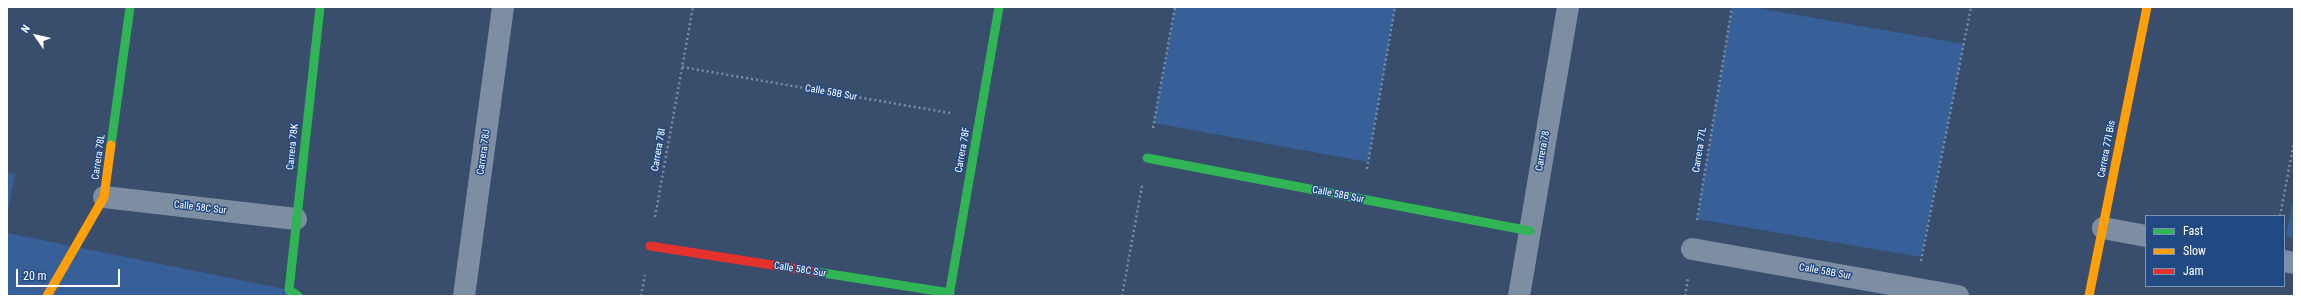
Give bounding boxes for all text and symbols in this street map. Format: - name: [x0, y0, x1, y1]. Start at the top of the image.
- north arrow: [16, 16, 56, 56]
- text: N: [18, 23, 33, 35]
- street label: Calle 58B Sur: [804, 83, 858, 103]
- street label: Carrera 77I Bis: [2096, 119, 2118, 179]
- street label: Carrera 78K: [285, 123, 301, 171]
- street label: Carrera 78F: [953, 126, 973, 174]
- street label: Carrera 77L: [1690, 126, 1710, 174]
- street label: Carrera 78J: [475, 128, 493, 176]
- street label: Carrera 78I: [649, 128, 669, 172]
- street label: Carrera 78: [1534, 130, 1552, 172]
- street label: Carrera 78L: [90, 134, 108, 180]
- street label: Calle 58B Sur: [1311, 184, 1365, 206]
- street label: Calle 58C Sur: [173, 199, 227, 217]
- legend: [2145, 215, 2285, 287]
- text: Fast: [2183, 224, 2203, 238]
- text: Slow: [2183, 244, 2206, 258]
- street label: Calle 58C Sur: [773, 260, 827, 280]
- scale bar: [18, 261, 122, 287]
- street label: Calle 58B Sur: [1798, 262, 1852, 282]
- text: Jam: [2183, 264, 2204, 278]
- text: 20 m: [23, 269, 47, 283]

